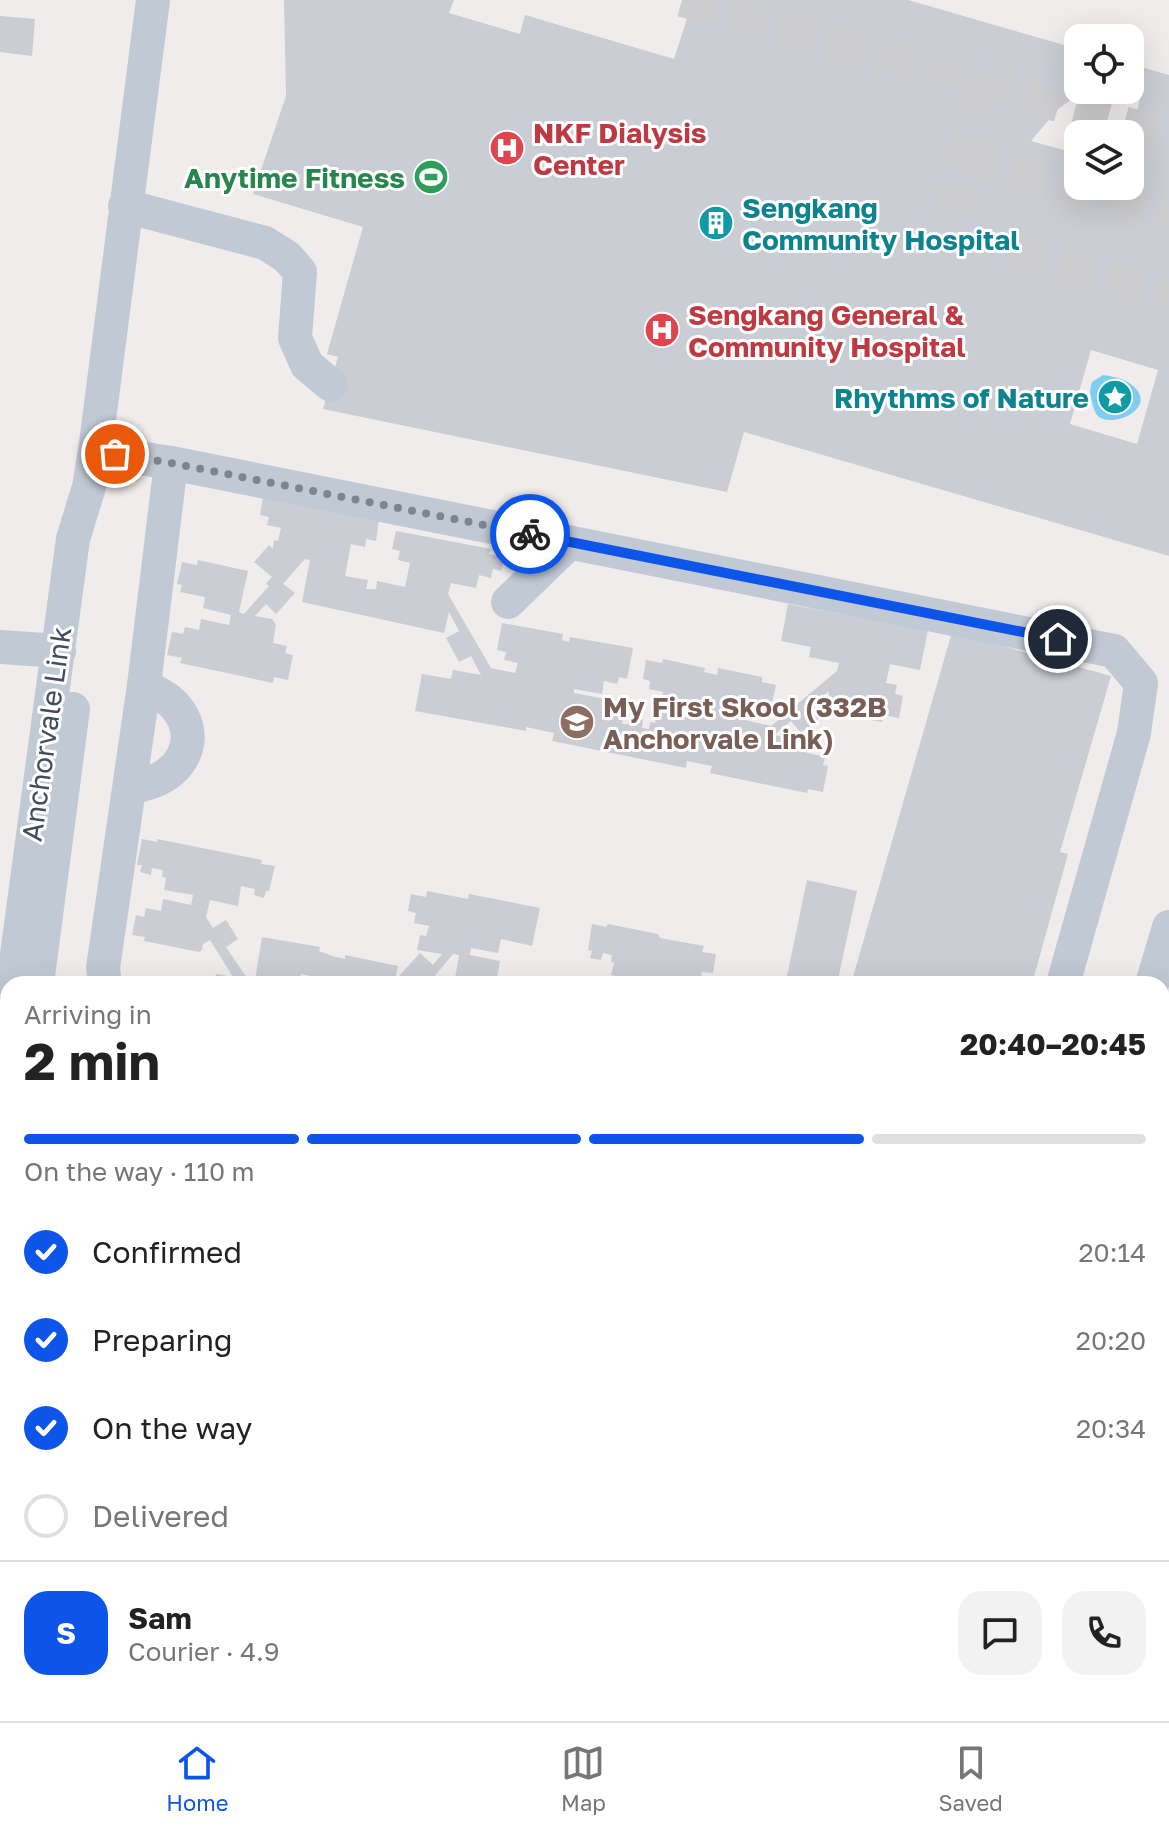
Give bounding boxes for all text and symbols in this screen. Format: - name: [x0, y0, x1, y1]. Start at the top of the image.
- map controls: [1064, 24, 1144, 200]
- button: locate: [1064, 24, 1144, 104]
- place label: NKF Dialysis Center: [533, 116, 707, 181]
- button: layers: [1064, 120, 1144, 200]
- hospital icon: NKF Dialysis Center: [488, 129, 526, 167]
- sports icon: Anytime Fitness: [412, 158, 450, 196]
- place label: Anytime Fitness: [184, 161, 405, 194]
- place label: Sengkang Community Hospital: [742, 191, 1020, 256]
- building icon: Sengkang Community Hospital: [697, 204, 735, 242]
- place label: Sengkang General & Community Hospital: [688, 298, 966, 363]
- hospital icon: Sengkang General & Community Hospital: [643, 311, 681, 349]
- place icon: Rhythms of Nature: [1096, 378, 1134, 416]
- place label: Rhythms of Nature: [834, 381, 1089, 414]
- pin: [81, 420, 149, 488]
- icon: bag: [93, 432, 137, 476]
- courier: [490, 494, 570, 574]
- icon: bike: [508, 512, 552, 556]
- pin: [1024, 605, 1092, 673]
- icon: home: [1036, 617, 1080, 661]
- street label: Anchorvale Link: [15, 625, 77, 843]
- place label: My First Skool (332B Anchorvale Link): [603, 690, 887, 755]
- school or university icon: My First Skool (332B Anchorvale Link): [558, 703, 596, 741]
- text: Arriving in: [24, 999, 152, 1030]
- text: 20:40–20:45: [960, 1026, 1146, 1062]
- text: 2 min: [24, 1029, 160, 1091]
- text: On the way · 110 m: [24, 1156, 255, 1187]
- icon: check: [24, 1230, 68, 1274]
- text: Confirmed: [92, 1234, 242, 1270]
- text: 20:14: [1079, 1237, 1146, 1268]
- icon: check: [24, 1318, 68, 1362]
- text: Preparing: [92, 1322, 233, 1358]
- text: 20:20: [1076, 1325, 1146, 1356]
- icon: check: [24, 1406, 68, 1450]
- text: On the way: [92, 1410, 252, 1446]
- text: 20:34: [1076, 1413, 1146, 1444]
- text: Delivered: [92, 1498, 229, 1534]
- button: chat: [958, 1591, 1042, 1675]
- button: phone: [1062, 1591, 1146, 1675]
- text: Sam: [128, 1600, 192, 1636]
- text: S: [56, 1615, 76, 1651]
- text: Courier · 4.9: [128, 1636, 280, 1667]
- tab: Home: [166, 1741, 228, 1816]
- tab: Map: [561, 1741, 606, 1816]
- tab: Saved: [938, 1741, 1003, 1816]

